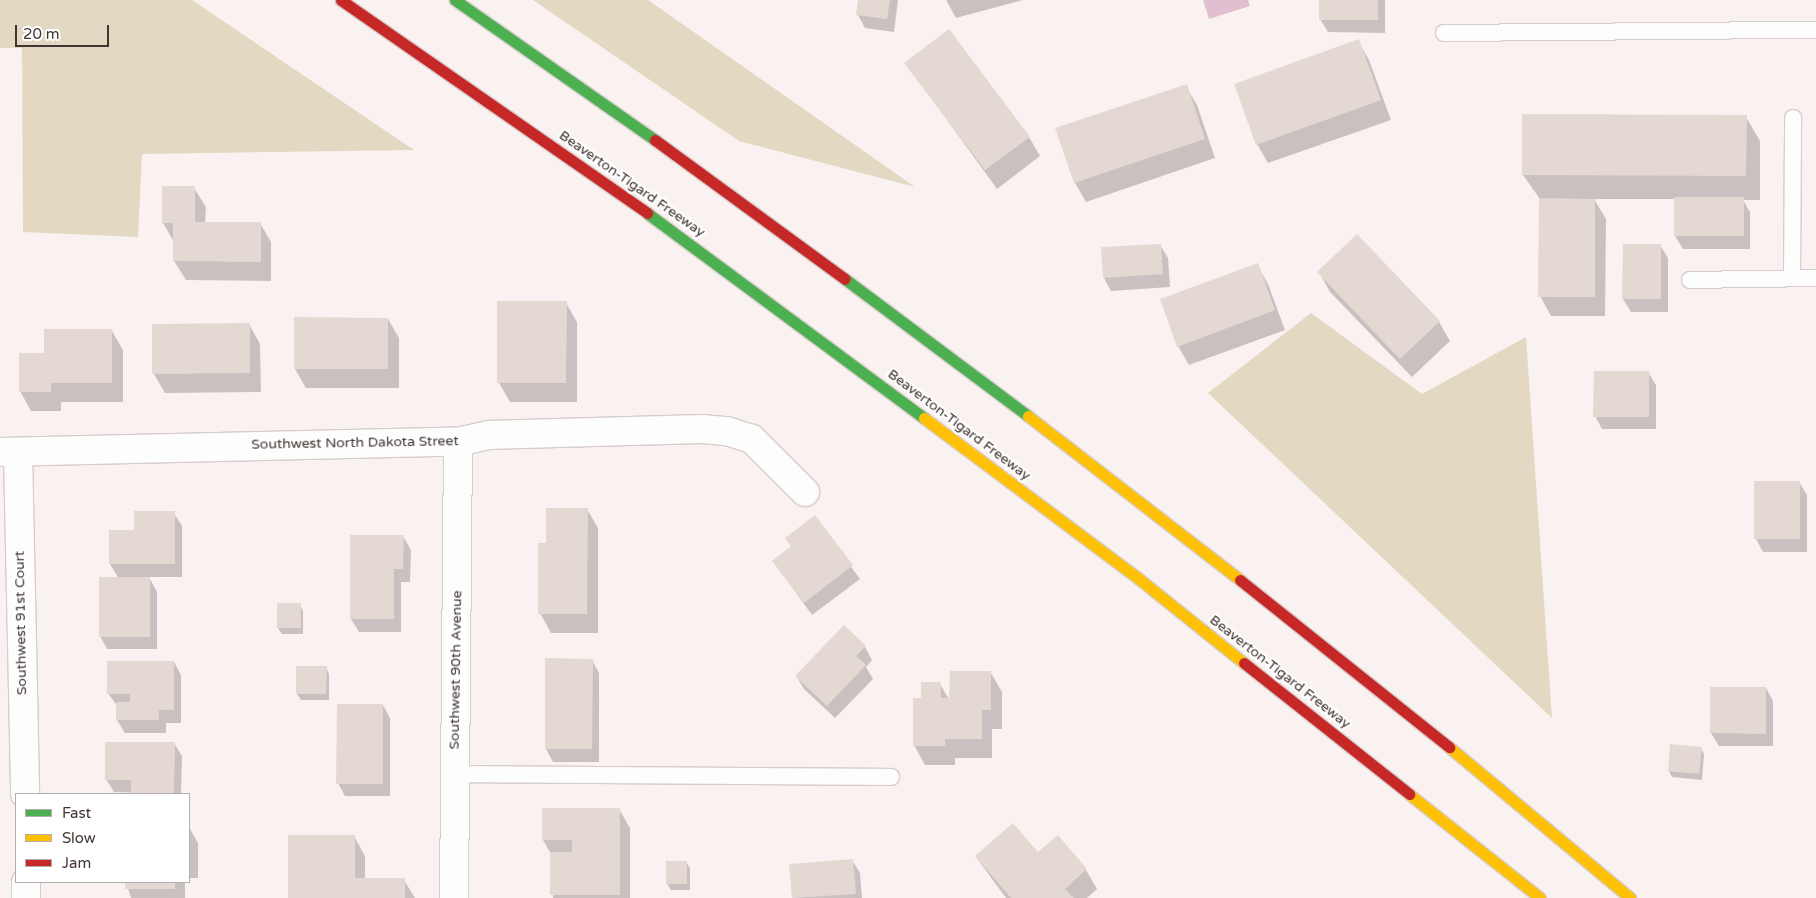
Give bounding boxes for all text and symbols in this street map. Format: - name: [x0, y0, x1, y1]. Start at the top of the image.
- scale bar: [18, 15, 111, 47]
- text: 20 m: [23, 25, 60, 43]
- street label: Beaverton-Tigard Freeway: [556, 127, 708, 241]
- street label: Beaverton-Tigard Freeway: [884, 366, 1034, 484]
- street label: Southwest North Dakota Street: [251, 433, 459, 453]
- street label: Southwest 91st Court: [11, 551, 31, 695]
- street label: Southwest 90th Avenue: [446, 590, 466, 750]
- street label: Beaverton-Tigard Freeway: [1206, 612, 1354, 732]
- legend: [15, 793, 190, 883]
- text: Fast: [62, 804, 91, 822]
- text: Slow: [62, 829, 96, 847]
- text: Jam: [62, 854, 91, 872]

